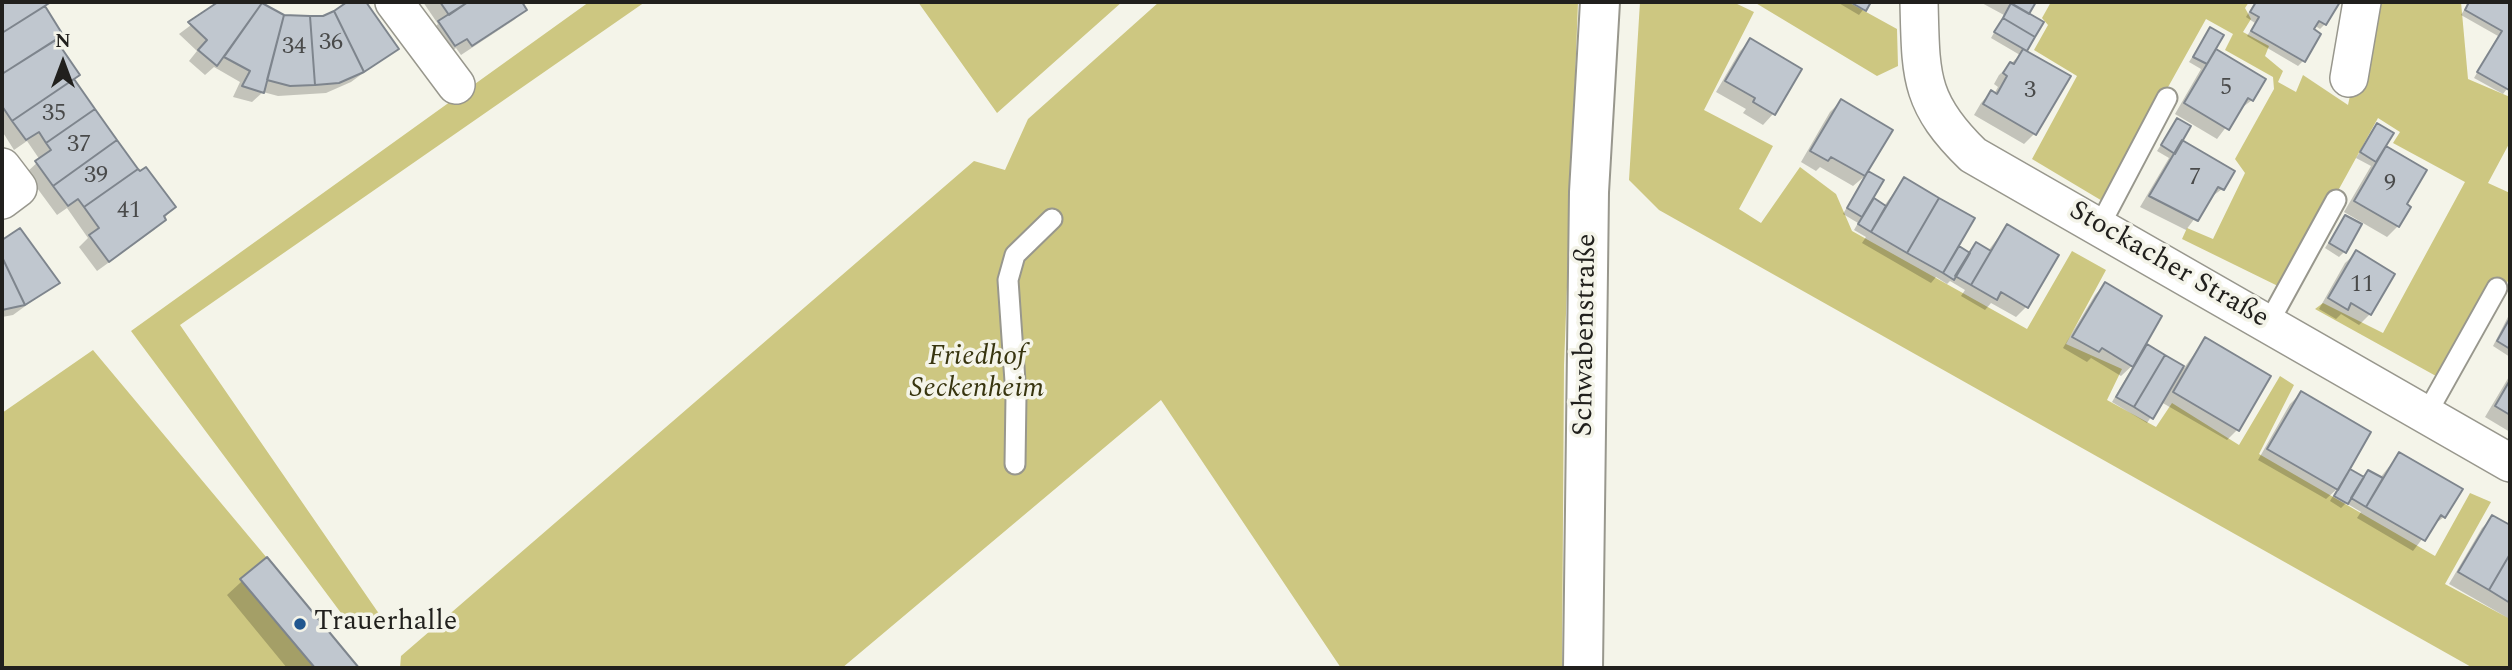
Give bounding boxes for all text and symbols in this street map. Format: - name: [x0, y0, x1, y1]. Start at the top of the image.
- text: N: [55, 27, 71, 56]
- north arrow: [28, 28, 98, 98]
- house number: 36: [319, 30, 343, 58]
- house number: 34: [282, 34, 306, 62]
- house number: 5: [2220, 75, 2232, 103]
- house number: 3: [2024, 78, 2036, 106]
- house number: 35: [42, 101, 66, 129]
- house number: 37: [67, 132, 91, 160]
- house number: 39: [84, 163, 108, 191]
- house number: 7: [2189, 165, 2201, 193]
- house number: 9: [2384, 171, 2396, 199]
- street label: Stockacher Straße: [2062, 195, 2274, 337]
- house number: 41: [117, 198, 141, 226]
- street label: Schwabenstraße: [1568, 233, 1606, 437]
- house number: 11: [2350, 272, 2374, 300]
- park label: Friedhof Seckenheim: [910, 342, 1044, 408]
- place label: Trauerhalle: [314, 607, 457, 641]
- marker: Trauerhalle: [292, 616, 308, 632]

